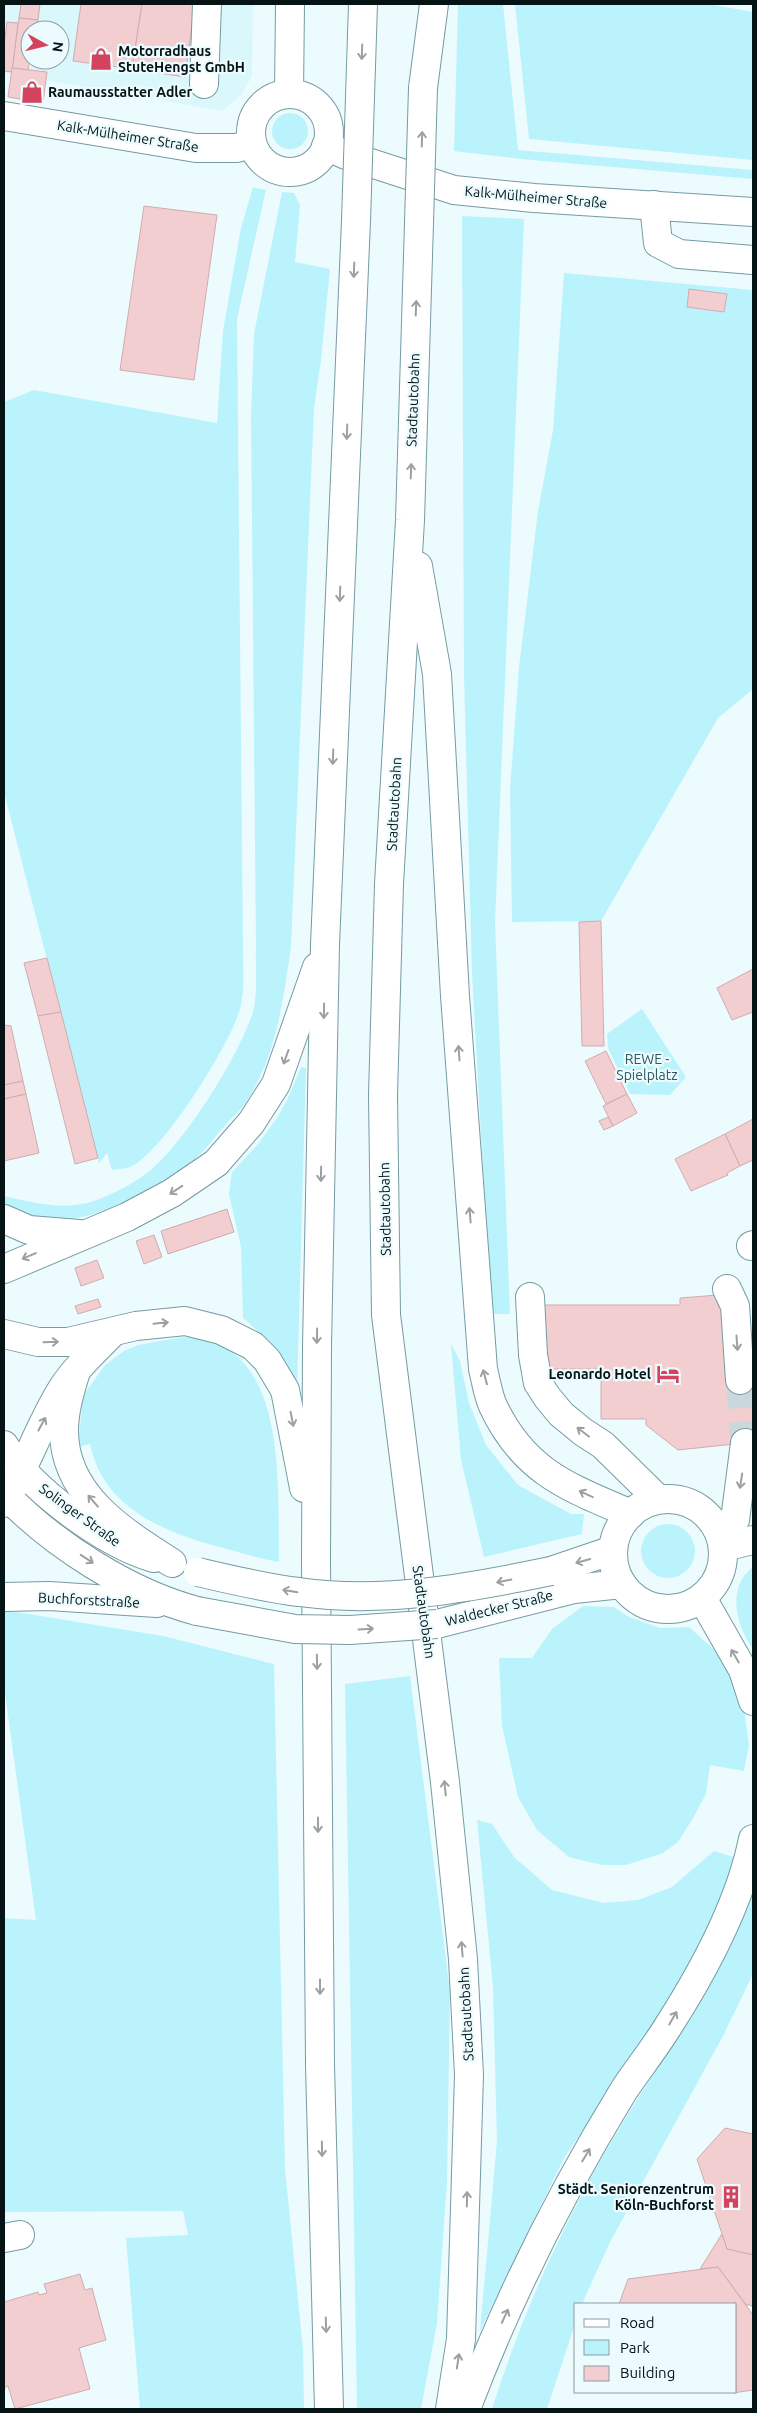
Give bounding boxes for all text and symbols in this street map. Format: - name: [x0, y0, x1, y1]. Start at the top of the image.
- north arrow: [20, 20, 70, 70]
- text: N: [49, 41, 67, 53]
- place label: Motorradhaus StuteHengst GmbH: [118, 43, 245, 75]
- one-way arrow: [357, 44, 367, 60]
- shop icon: Motorradhaus StuteHengst GmbH: [88, 46, 114, 72]
- shop icon: Raumausstatter Adler: [19, 79, 45, 105]
- place label: Raumausstatter Adler: [48, 84, 193, 100]
- street label: Kalk-Mülheimer Straße: [56, 117, 200, 155]
- one-way arrow: [417, 132, 426, 148]
- street label: Kalk-Mülheimer Straße: [464, 183, 608, 211]
- one-way arrow: [349, 261, 358, 277]
- one-way arrow: [412, 301, 421, 317]
- street label: Stadtautobahn: [403, 353, 423, 447]
- one-way arrow: [342, 424, 352, 440]
- one-way arrow: [406, 463, 416, 480]
- one-way arrow: [335, 586, 345, 602]
- one-way arrow: [329, 748, 338, 764]
- street label: Stadtautobahn: [384, 757, 404, 851]
- one-way arrow: [319, 1002, 329, 1019]
- one-way arrow: [454, 1045, 464, 1061]
- one-way arrow: [281, 1049, 290, 1064]
- park label: REWE - Spielplatz: [616, 1051, 678, 1083]
- street label: Stadtautobahn: [376, 1162, 394, 1256]
- one-way arrow: [316, 1165, 325, 1181]
- one-way arrow: [169, 1185, 183, 1195]
- one-way arrow: [465, 1207, 475, 1223]
- one-way arrow: [22, 1252, 37, 1262]
- one-way arrow: [153, 1318, 169, 1328]
- one-way arrow: [313, 1328, 322, 1344]
- one-way arrow: [733, 1335, 742, 1351]
- one-way arrow: [43, 1337, 59, 1347]
- hotel icon: Leonardo Hotel: [655, 1361, 681, 1387]
- place label: Leonardo Hotel: [549, 1366, 651, 1382]
- one-way arrow: [480, 1369, 489, 1385]
- one-way arrow: [287, 1410, 297, 1426]
- one-way arrow: [38, 1417, 47, 1432]
- one-way arrow: [577, 1426, 590, 1437]
- one-way arrow: [736, 1473, 746, 1489]
- street label: Solinger Straße: [36, 1480, 124, 1550]
- one-way arrow: [579, 1489, 594, 1499]
- one-way arrow: [87, 1495, 98, 1508]
- one-way arrow: [80, 1554, 94, 1564]
- one-way arrow: [575, 1557, 591, 1567]
- street label: Stadtautobahn: [410, 1564, 438, 1660]
- one-way arrow: [496, 1577, 512, 1586]
- one-way arrow: [282, 1585, 298, 1595]
- street label: Waldecker Straße: [443, 1587, 555, 1629]
- street label: Buchforststraße: [38, 1589, 140, 1611]
- one-way arrow: [358, 1625, 374, 1634]
- one-way arrow: [730, 1649, 740, 1663]
- one-way arrow: [312, 1654, 322, 1670]
- one-way arrow: [441, 1780, 450, 1796]
- one-way arrow: [313, 1816, 323, 1832]
- one-way arrow: [457, 1941, 466, 1957]
- street label: Stadtautobahn: [456, 1967, 476, 2061]
- one-way arrow: [315, 1978, 325, 1995]
- one-way arrow: [668, 2011, 678, 2025]
- one-way arrow: [317, 2141, 327, 2157]
- one-way arrow: [582, 2149, 592, 2163]
- place label: Städt. Seniorenzentrum Köln-Buchforst: [558, 2181, 714, 2213]
- building icon: Städt. Seniorenzentrum Köln-Buchforst: [718, 2184, 744, 2210]
- one-way arrow: [462, 2191, 472, 2208]
- legend: [574, 2303, 737, 2393]
- one-way arrow: [501, 2309, 510, 2324]
- text: Road: [620, 2314, 655, 2331]
- one-way arrow: [321, 2317, 331, 2333]
- text: Park: [620, 2339, 650, 2356]
- one-way arrow: [453, 2353, 463, 2369]
- text: Building: [620, 2364, 675, 2381]

